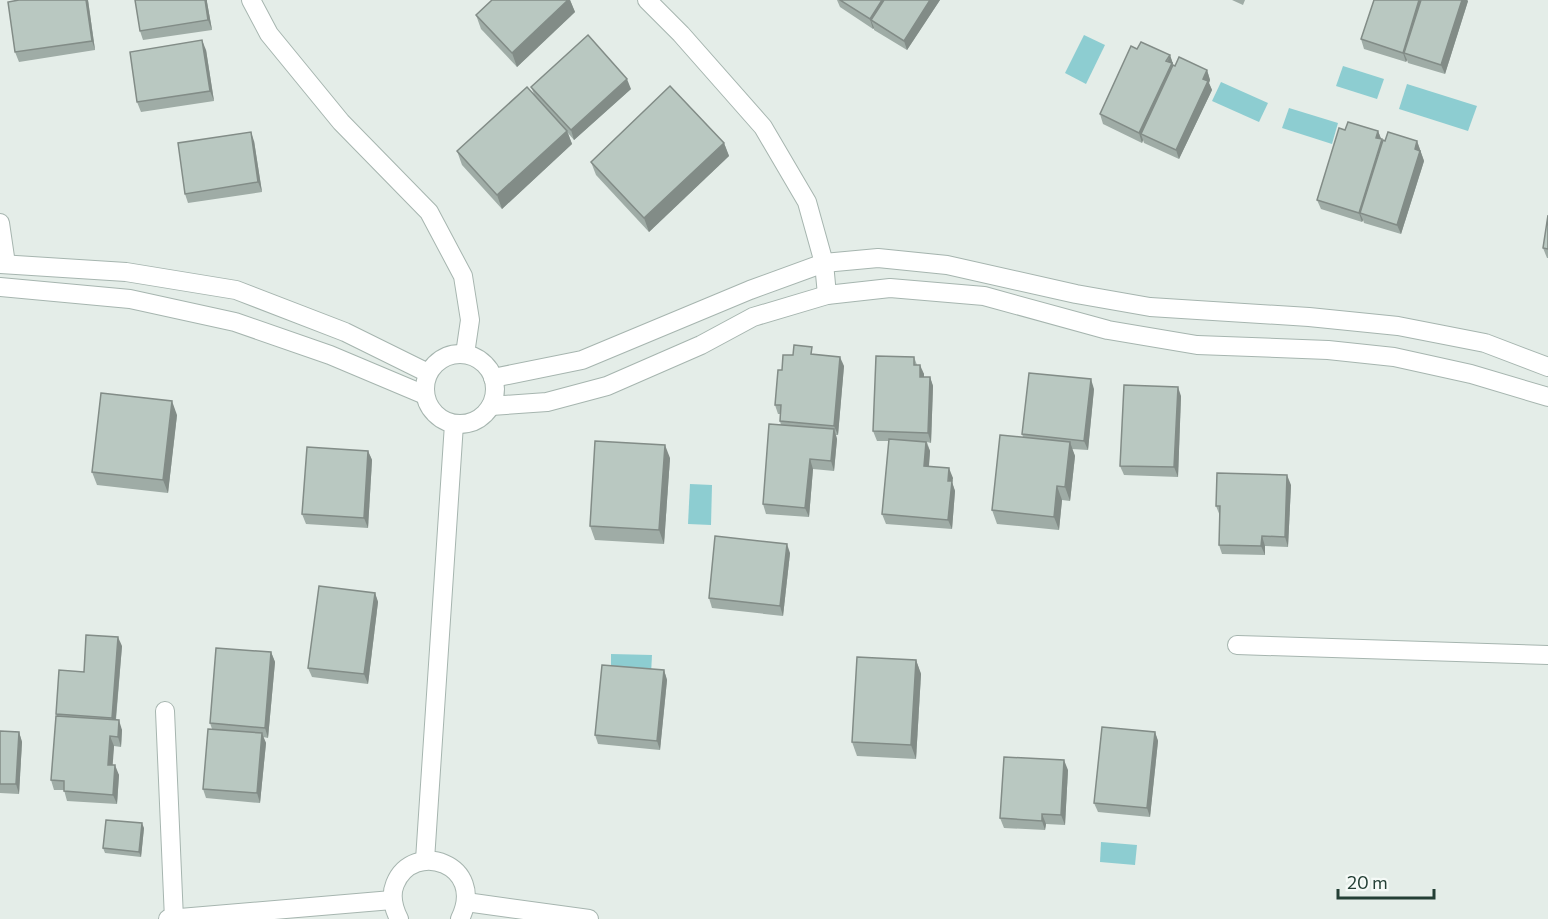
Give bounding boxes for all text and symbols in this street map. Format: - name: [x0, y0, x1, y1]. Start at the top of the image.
- scale bar: [1338, 862, 1434, 900]
- text: 20 m: [1347, 871, 1388, 893]

